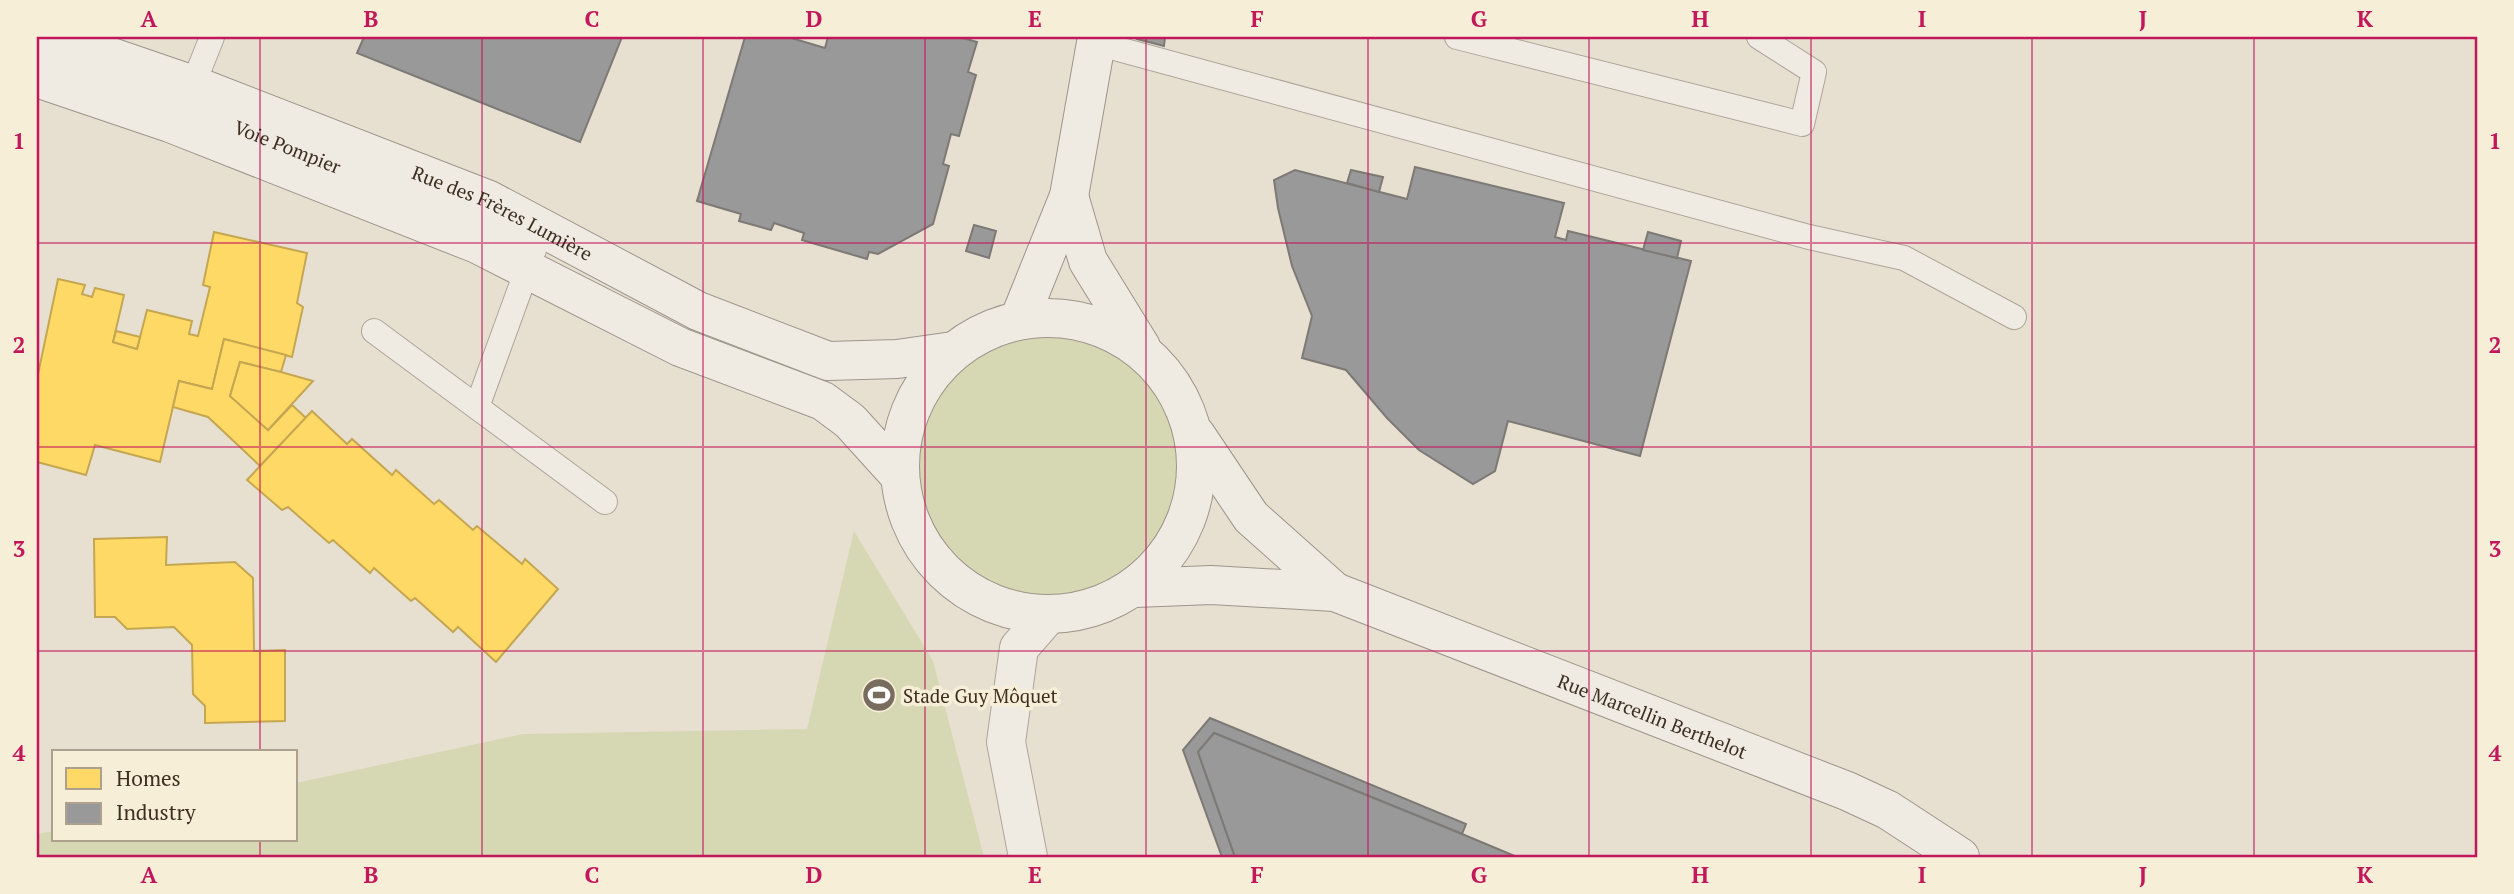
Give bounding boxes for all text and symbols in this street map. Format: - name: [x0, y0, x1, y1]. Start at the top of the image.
- text: A: [141, 3, 158, 34]
- text: B: [364, 3, 379, 34]
- text: C: [585, 3, 600, 34]
- text: D: [806, 3, 823, 34]
- text: E: [1028, 3, 1042, 34]
- text: F: [1250, 3, 1264, 34]
- text: G: [1471, 3, 1488, 34]
- text: H: [1691, 3, 1709, 34]
- text: I: [1918, 3, 1926, 34]
- text: J: [2139, 3, 2147, 34]
- text: K: [2357, 3, 2374, 34]
- street label: Voie Pompier: [231, 113, 346, 179]
- text: 1: [13, 125, 26, 156]
- text: 1: [2489, 125, 2502, 156]
- street label: Rue des Frères Lumière: [409, 159, 597, 265]
- text: 2: [13, 329, 26, 360]
- text: 2: [2489, 329, 2502, 360]
- text: 3: [13, 533, 26, 564]
- text: 3: [2489, 533, 2502, 564]
- street label: Rue Marcellin Berthelot: [1554, 667, 1751, 764]
- sports icon: Stade Guy Môquet: [860, 676, 898, 714]
- place label: Stade Guy Môquet: [903, 683, 1058, 708]
- text: 4: [13, 737, 26, 768]
- text: 4: [2489, 737, 2502, 768]
- legend: [52, 750, 298, 842]
- text: Homes: [116, 764, 181, 792]
- text: Industry: [116, 798, 196, 826]
- text: A: [141, 859, 158, 890]
- text: B: [364, 859, 379, 890]
- text: C: [585, 859, 600, 890]
- text: D: [806, 859, 823, 890]
- text: E: [1028, 859, 1042, 890]
- text: F: [1250, 859, 1264, 890]
- text: G: [1471, 859, 1488, 890]
- text: H: [1691, 859, 1709, 890]
- text: I: [1918, 859, 1926, 890]
- text: J: [2139, 859, 2147, 890]
- text: K: [2357, 859, 2374, 890]

